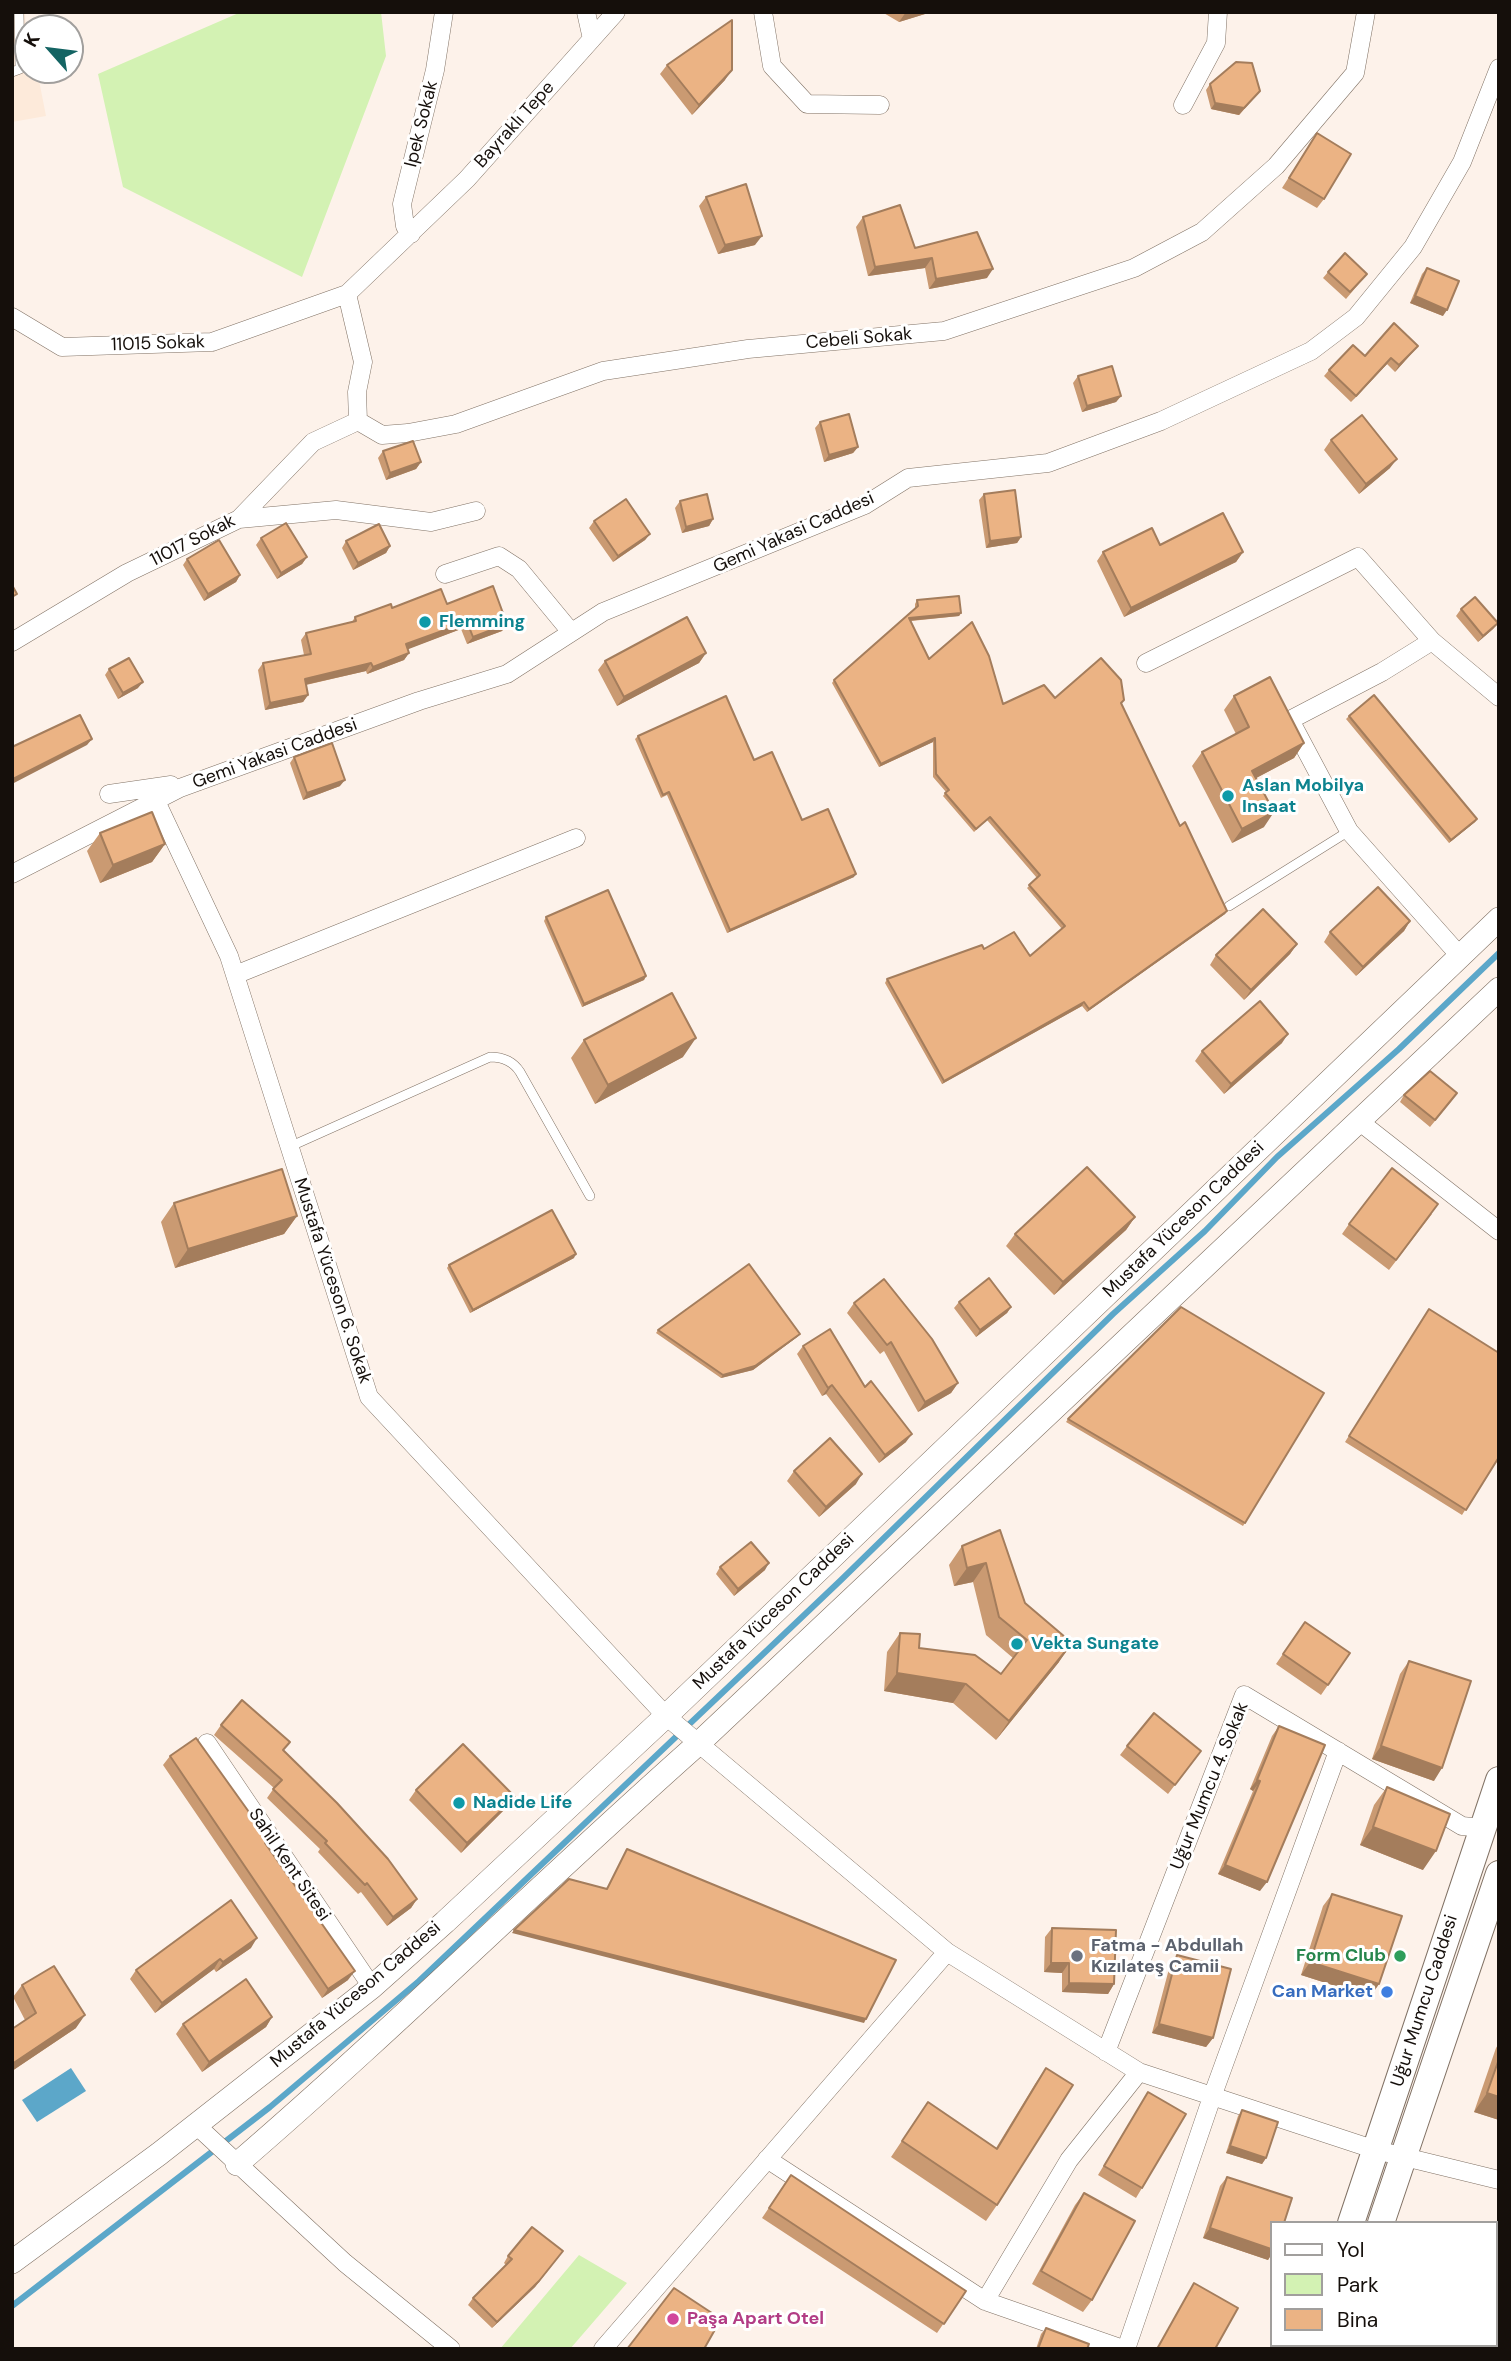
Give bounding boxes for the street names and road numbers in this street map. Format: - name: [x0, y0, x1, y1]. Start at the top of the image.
- street label: Bayraklı Tepe: [471, 77, 559, 173]
- street label: Ipek Sokak: [401, 78, 443, 170]
- street label: Cebeli Sokak: [805, 324, 913, 354]
- street label: 11015 Sokak: [111, 332, 205, 356]
- street label: Gemi Yakasi Caddesi: [710, 488, 878, 578]
- street label: 11017 Sokak: [147, 510, 239, 572]
- street label: Gemi Yakasi Caddesi: [190, 714, 360, 794]
- street label: Mustafa Yüceson Caddesi: [1099, 1137, 1269, 1303]
- street label: Mustafa Yüceson 6. Sokak: [289, 1176, 375, 1386]
- street label: Mustafa Yüceson Caddesi: [689, 1529, 859, 1695]
- street label: Uğur Mumcu 4. Sokak: [1167, 1699, 1253, 1873]
- street label: Sahil Kent Sitesi: [243, 1805, 335, 1925]
- street label: Uğur Mumcu Caddesi: [1387, 1912, 1463, 2090]
- street label: Mustafa Yüceson Caddesi: [266, 1917, 446, 2073]

